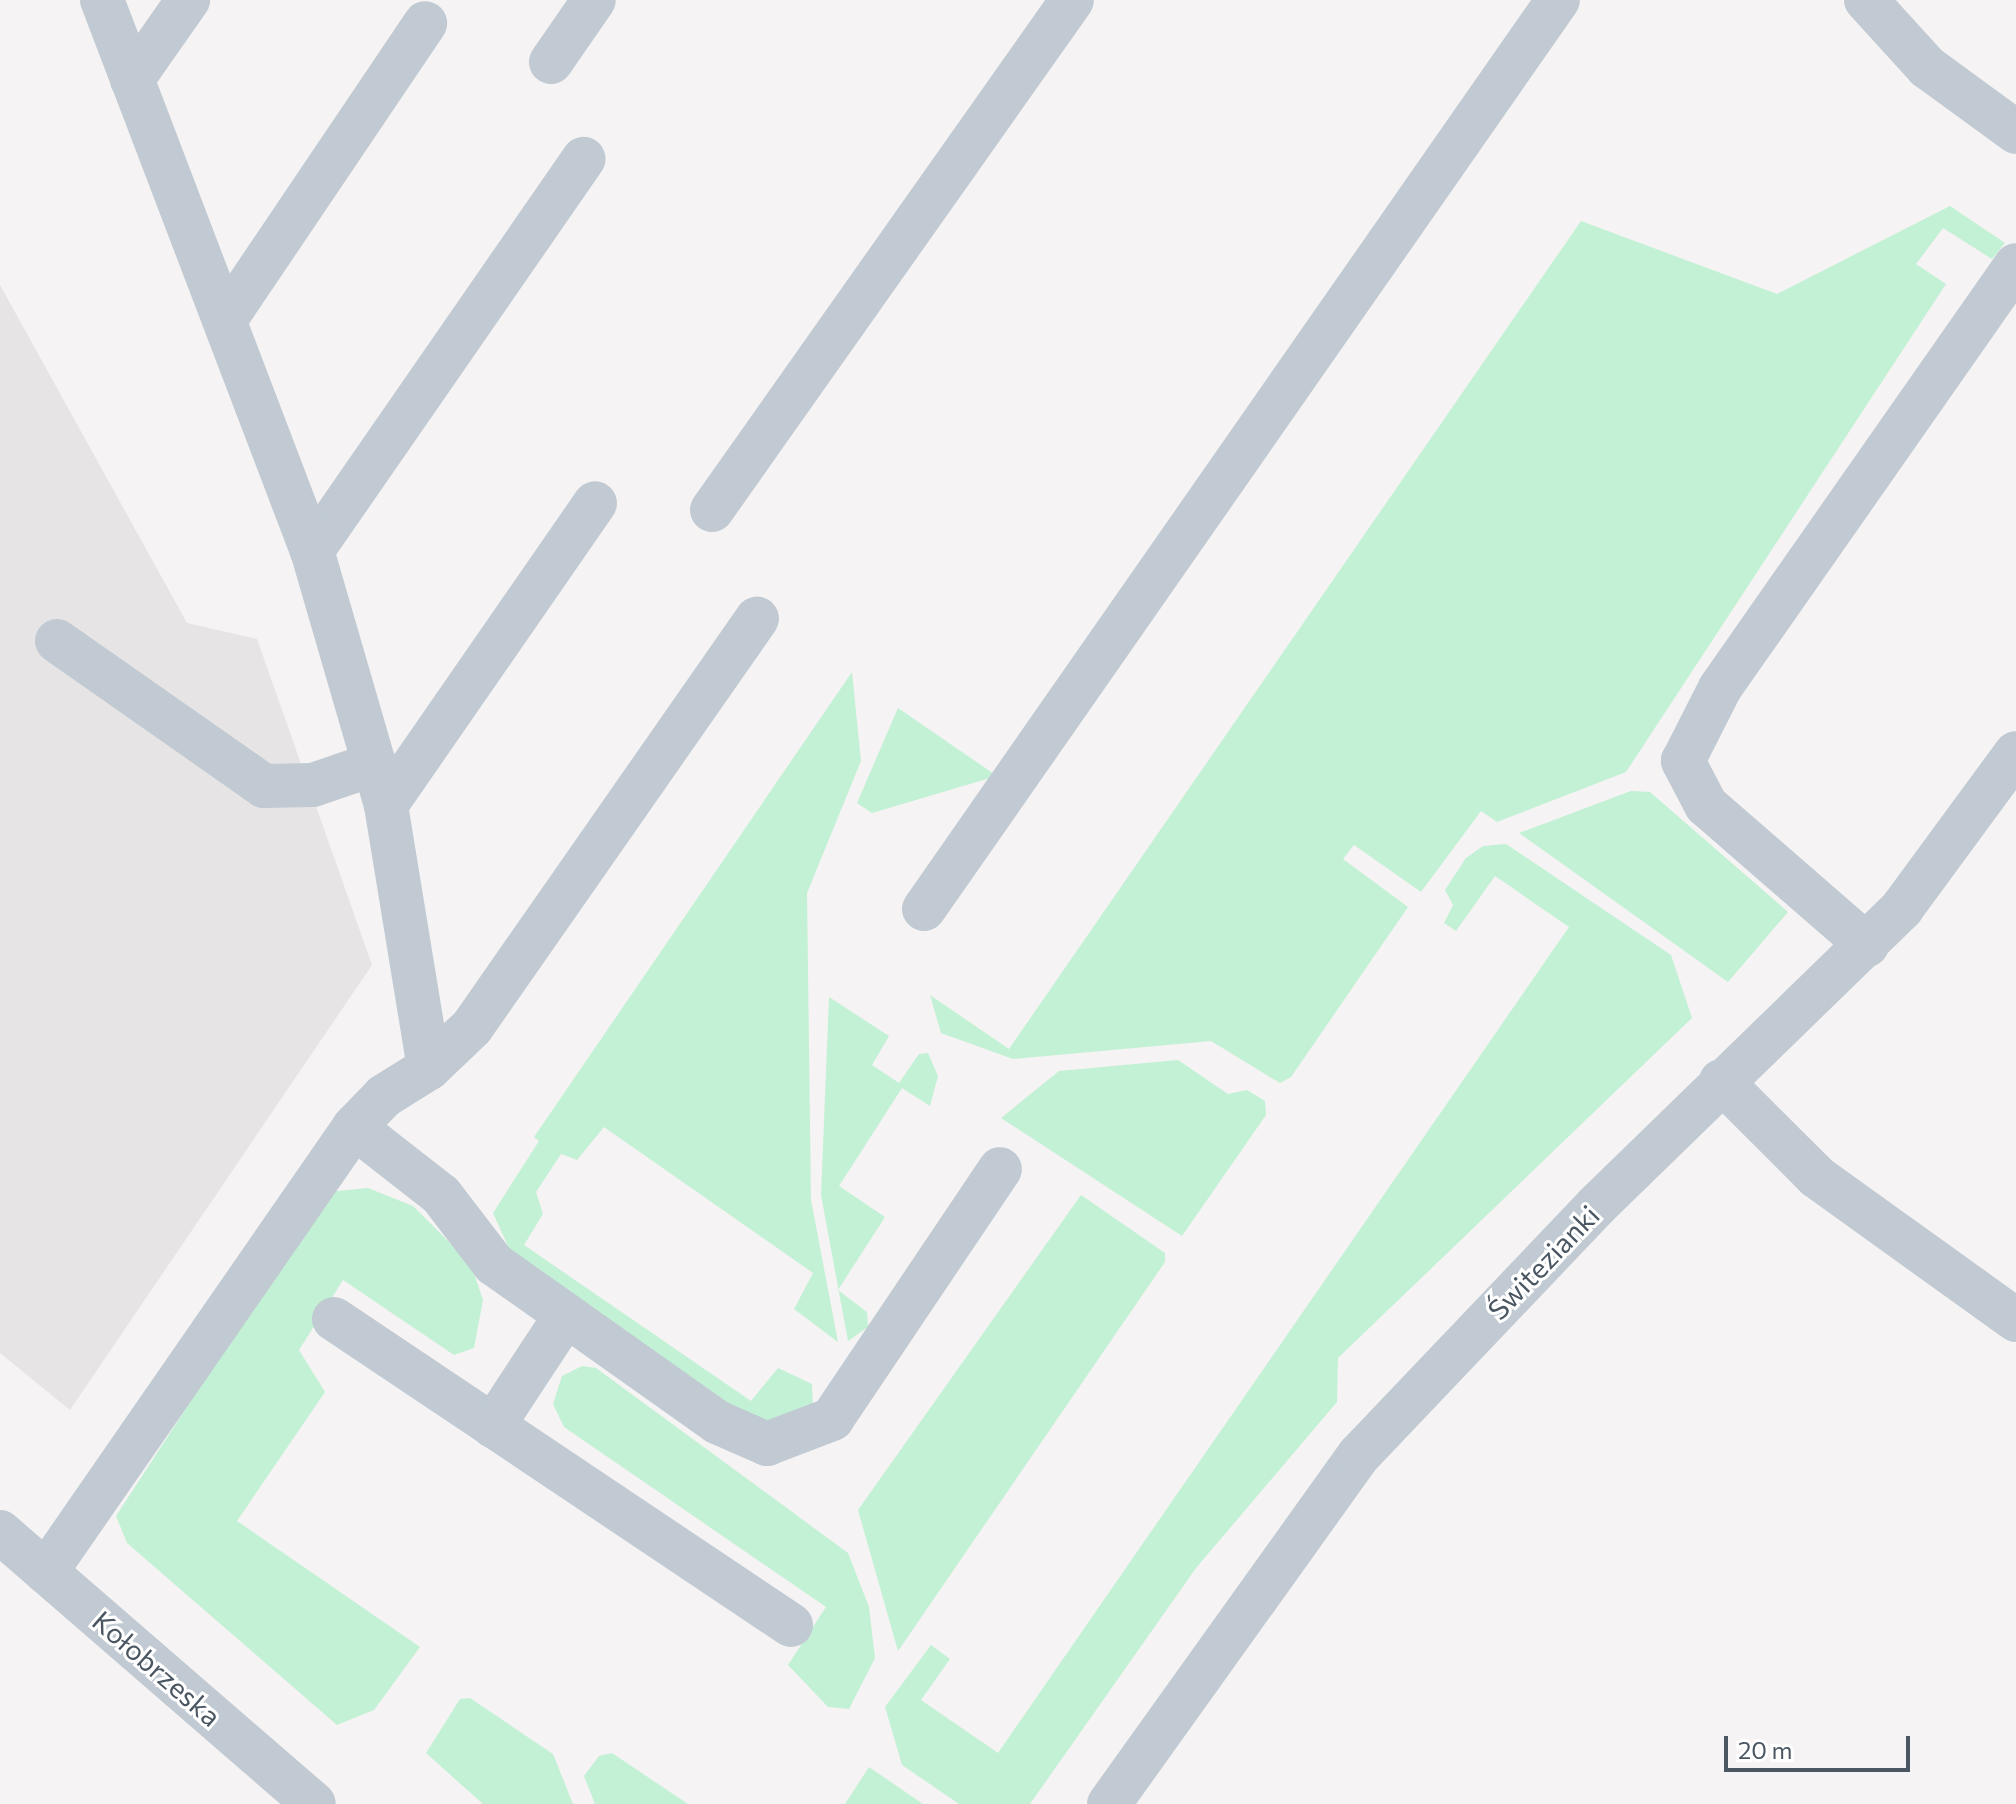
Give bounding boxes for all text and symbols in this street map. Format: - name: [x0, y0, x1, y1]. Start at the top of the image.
- street label: Świtezianki: [1480, 1198, 1606, 1326]
- street label: Kołobrzeska: [86, 1603, 228, 1733]
- scale bar: [1728, 1720, 1914, 1770]
- text: 20 m: [1738, 1735, 1792, 1764]

